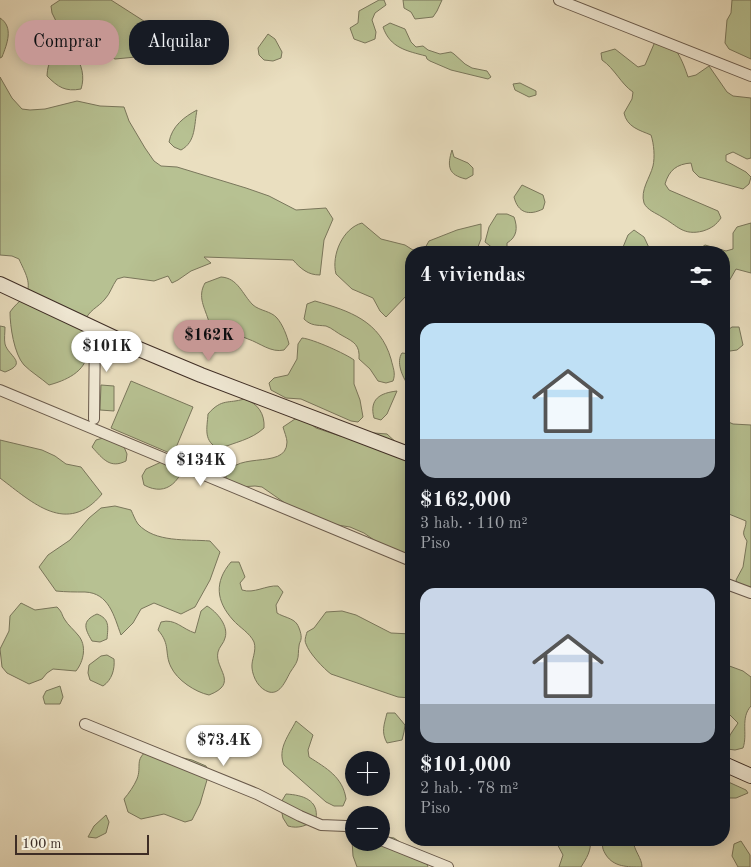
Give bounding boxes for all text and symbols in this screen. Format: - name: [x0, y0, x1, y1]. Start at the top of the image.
- chip: Comprar: [15, 20, 119, 65]
- chip: Alquilar: [129, 20, 229, 65]
- icon: filters: [687, 262, 715, 290]
- text: 4 viviendas: [420, 265, 525, 286]
- pin: $162K: [174, 320, 244, 362]
- text: $162K: [184, 328, 234, 344]
- pin: $101K: [72, 330, 142, 373]
- text: $101K: [82, 339, 132, 355]
- icon: home: [523, 356, 613, 446]
- pin: $134K: [166, 444, 236, 487]
- text: $134K: [176, 453, 226, 469]
- text: $162,000: [420, 490, 511, 511]
- text: 3 hab. · 110 m²: [420, 516, 528, 532]
- text: Piso: [420, 536, 450, 552]
- icon: home: [523, 621, 613, 711]
- pin: $73.4K: [183, 724, 265, 767]
- text: $73.4K: [197, 733, 251, 749]
- map controls: [345, 751, 390, 851]
- button: +: [345, 751, 390, 796]
- text: $101,000: [420, 755, 511, 776]
- text: 2 hab. · 78 m²: [420, 781, 518, 797]
- text: Piso: [420, 801, 450, 817]
- button: −: [345, 806, 390, 851]
- scale bar: [15, 832, 149, 855]
- text: 100 m: [22, 837, 61, 851]

